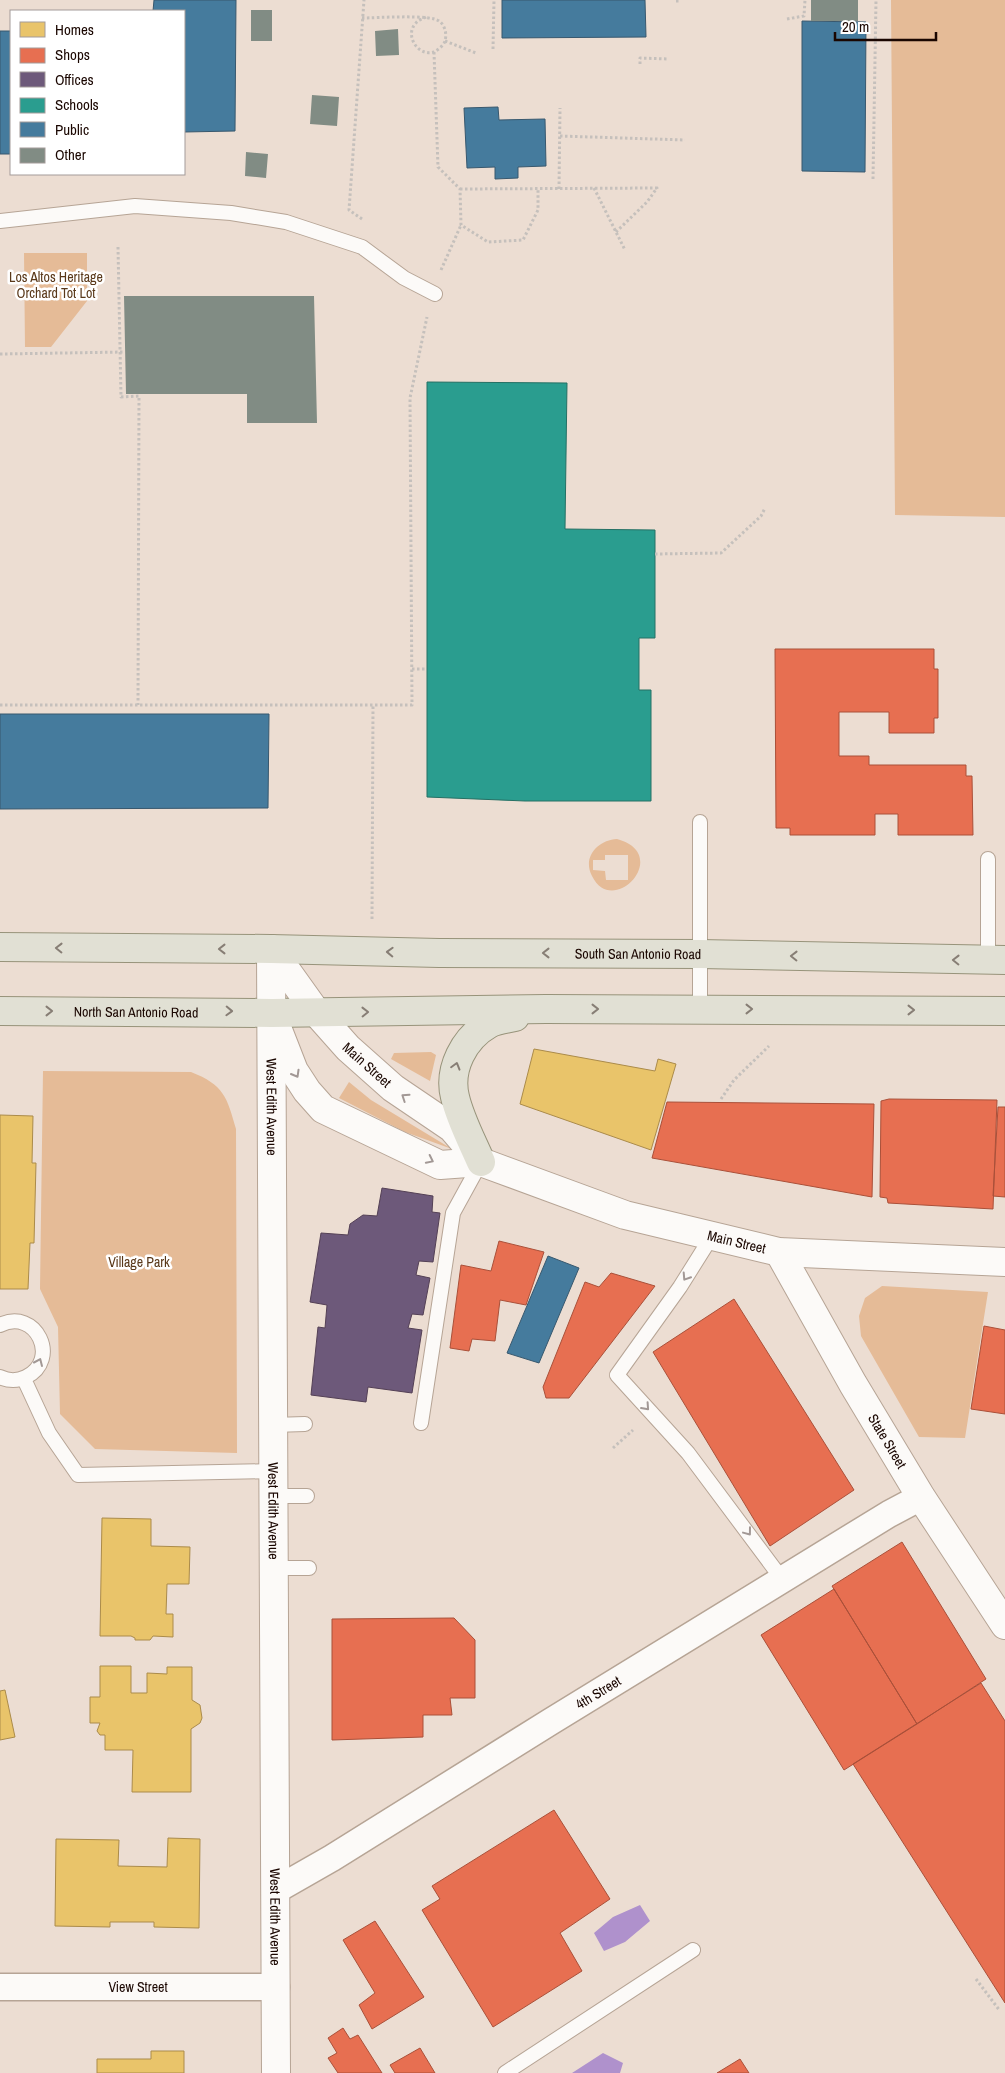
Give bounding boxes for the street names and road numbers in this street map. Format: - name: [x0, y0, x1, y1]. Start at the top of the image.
- street label: South San Antonio Road: [575, 945, 701, 963]
- street label: North San Antonio Road: [74, 1003, 198, 1021]
- street label: Main Street: [339, 1038, 395, 1091]
- street label: West Edith Avenue: [262, 1058, 281, 1156]
- street label: Main Street: [706, 1226, 768, 1258]
- street label: State Street: [864, 1410, 911, 1472]
- street label: West Edith Avenue: [264, 1462, 283, 1560]
- street label: 4th Street: [572, 1672, 624, 1713]
- street label: West Edith Avenue: [266, 1868, 285, 1966]
- street label: View Street: [108, 1978, 168, 1996]

